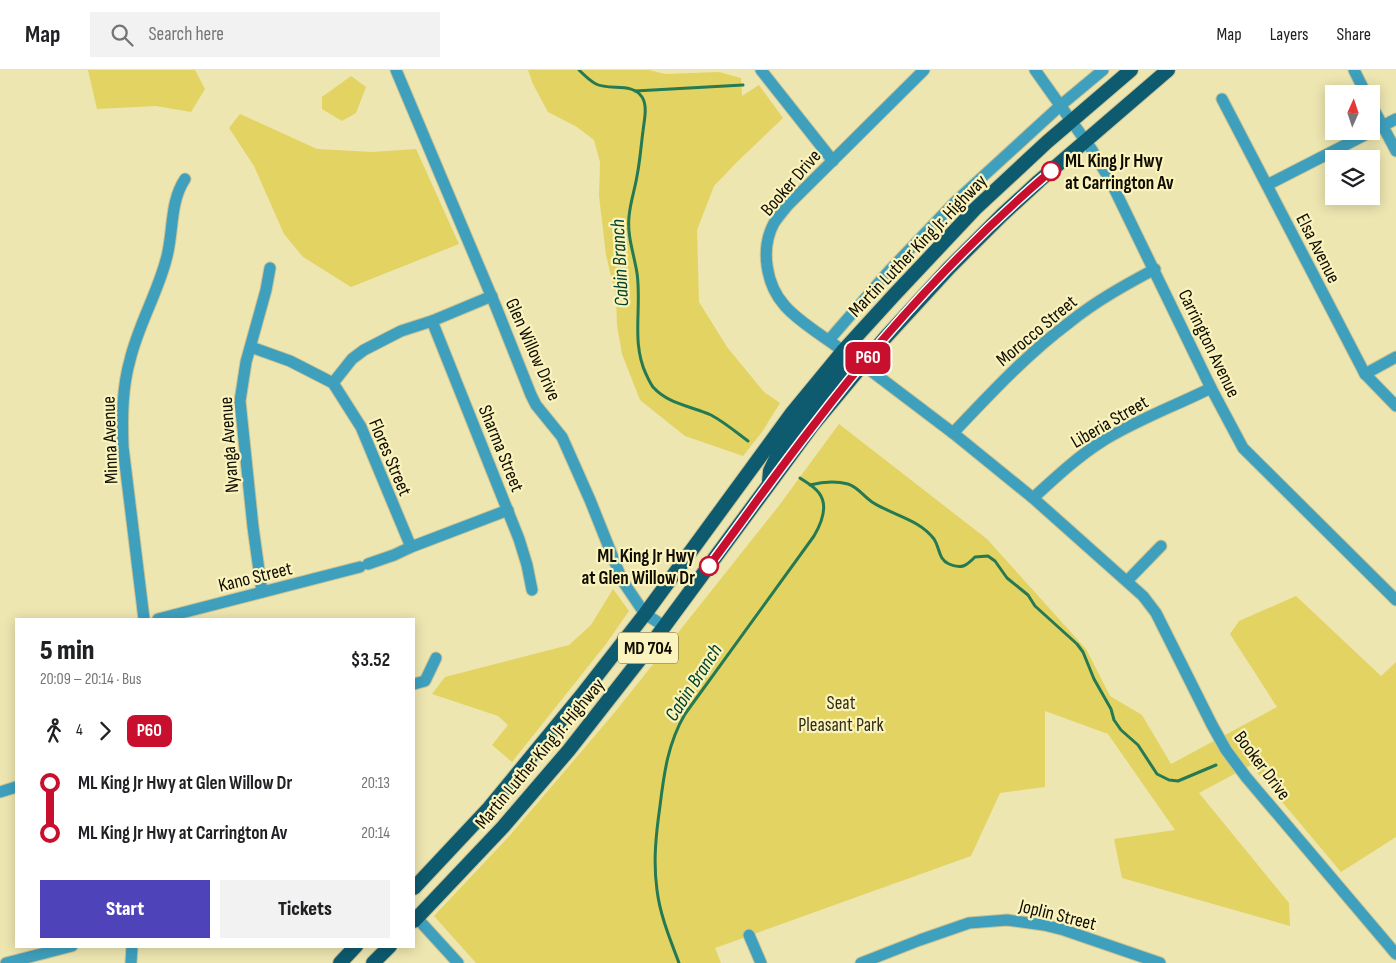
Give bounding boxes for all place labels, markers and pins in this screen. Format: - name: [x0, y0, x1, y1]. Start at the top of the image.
- place label: ML King Jr Hwy at Carrington Av: [1065, 150, 1174, 195]
- marker: ML King Jr Hwy at Carrington Av: [1041, 161, 1061, 181]
- place label: ML King Jr Hwy at Glen Willow Dr: [581, 545, 695, 590]
- marker: ML King Jr Hwy at Glen Willow Dr: [699, 556, 719, 576]

